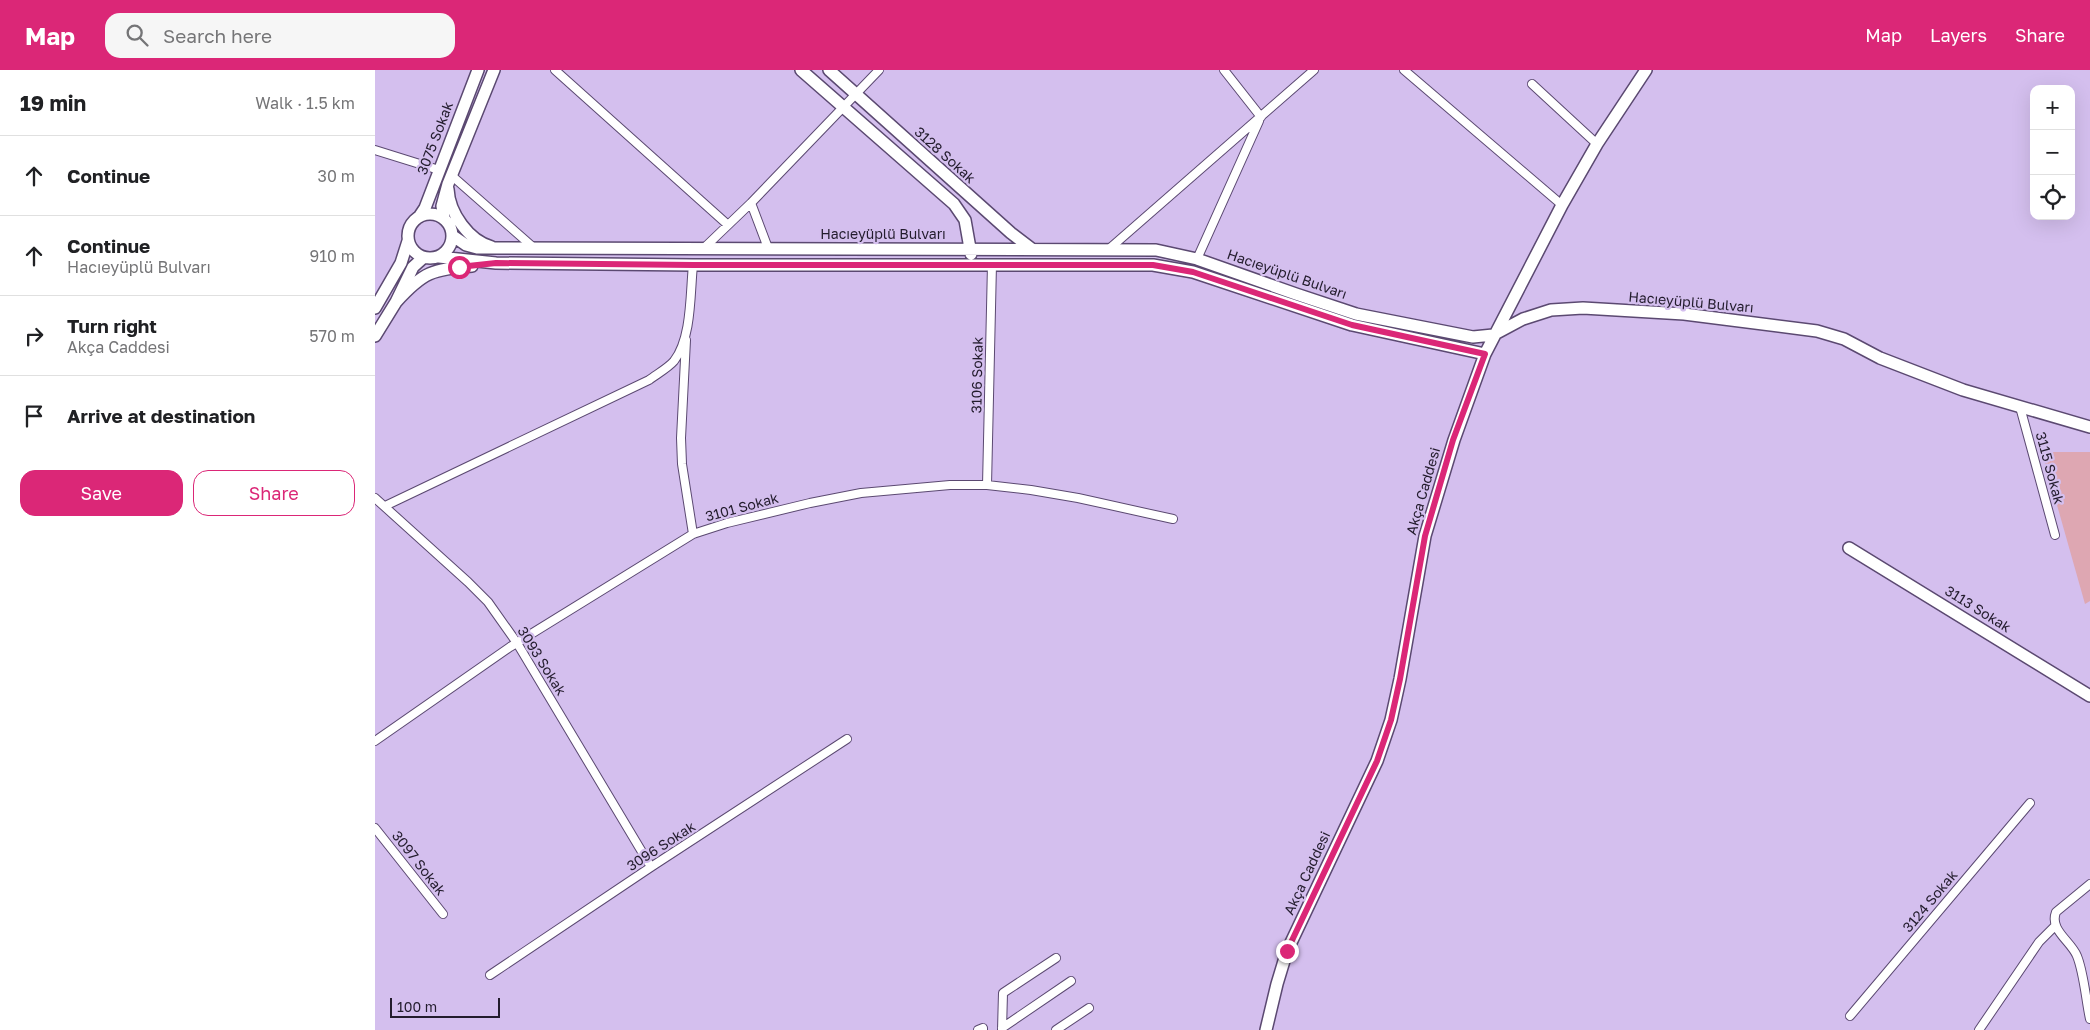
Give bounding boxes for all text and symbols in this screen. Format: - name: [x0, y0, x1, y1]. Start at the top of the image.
- search box: [105, 13, 455, 58]
- text: Map: [25, 21, 75, 50]
- icon: search: [123, 21, 151, 49]
- text: Search here: [163, 24, 272, 47]
- text: Map: [1865, 24, 1902, 46]
- text: Layers: [1930, 24, 1987, 46]
- text: Share: [2015, 24, 2065, 46]
- map controls: [2030, 85, 2075, 220]
- button: +: [2030, 85, 2075, 130]
- text: 19 min: [20, 90, 86, 116]
- text: Walk · 1.5 km: [255, 93, 355, 113]
- street label: 3075 Sokak: [413, 99, 456, 177]
- street label: 3128 Sokak: [911, 123, 979, 186]
- button: −: [2030, 130, 2075, 175]
- icon: ahead: [20, 162, 48, 190]
- text: Continue: [67, 164, 150, 187]
- text: 30 m: [318, 166, 355, 186]
- button: locate: [2030, 175, 2075, 220]
- street label: Hacıeyüplü Bulvarı: [820, 225, 946, 242]
- text: Continue: [67, 234, 150, 257]
- icon: ahead: [20, 242, 48, 270]
- street label: Hacıeyüplü Bulvarı: [1225, 245, 1349, 302]
- text: 910 m: [309, 246, 355, 266]
- route start: [448, 256, 471, 279]
- text: Hacıeyüplü Bulvarı: [67, 257, 211, 277]
- street label: Hacıeyüplü Bulvarı: [1628, 288, 1754, 315]
- text: Turn right: [67, 314, 157, 337]
- icon: right: [20, 322, 48, 350]
- text: 570 m: [309, 326, 355, 346]
- street label: 3106 Sokak: [967, 336, 986, 413]
- text: Akça Caddesi: [67, 337, 170, 357]
- icon: arrive: [20, 402, 48, 430]
- text: Arrive at destination: [67, 404, 255, 427]
- street label: 3115 Sokak: [2033, 430, 2068, 506]
- street label: Akça Caddesi: [1402, 445, 1443, 536]
- button: Save: [20, 470, 183, 516]
- button: Share: [193, 470, 355, 516]
- street label: 3101 Sokak: [703, 489, 780, 524]
- street label: 3113 Sokak: [1942, 582, 2014, 636]
- street label: 3093 Sokak: [515, 623, 570, 698]
- street label: 3096 Sokak: [623, 817, 698, 874]
- street label: 3097 Sokak: [389, 827, 450, 898]
- street label: Akça Caddesi: [1280, 828, 1333, 917]
- street label: 3124 Sokak: [1899, 866, 1961, 935]
- route end: [1276, 940, 1299, 963]
- scale bar: [390, 995, 500, 1018]
- text: 100 m: [397, 998, 437, 1015]

